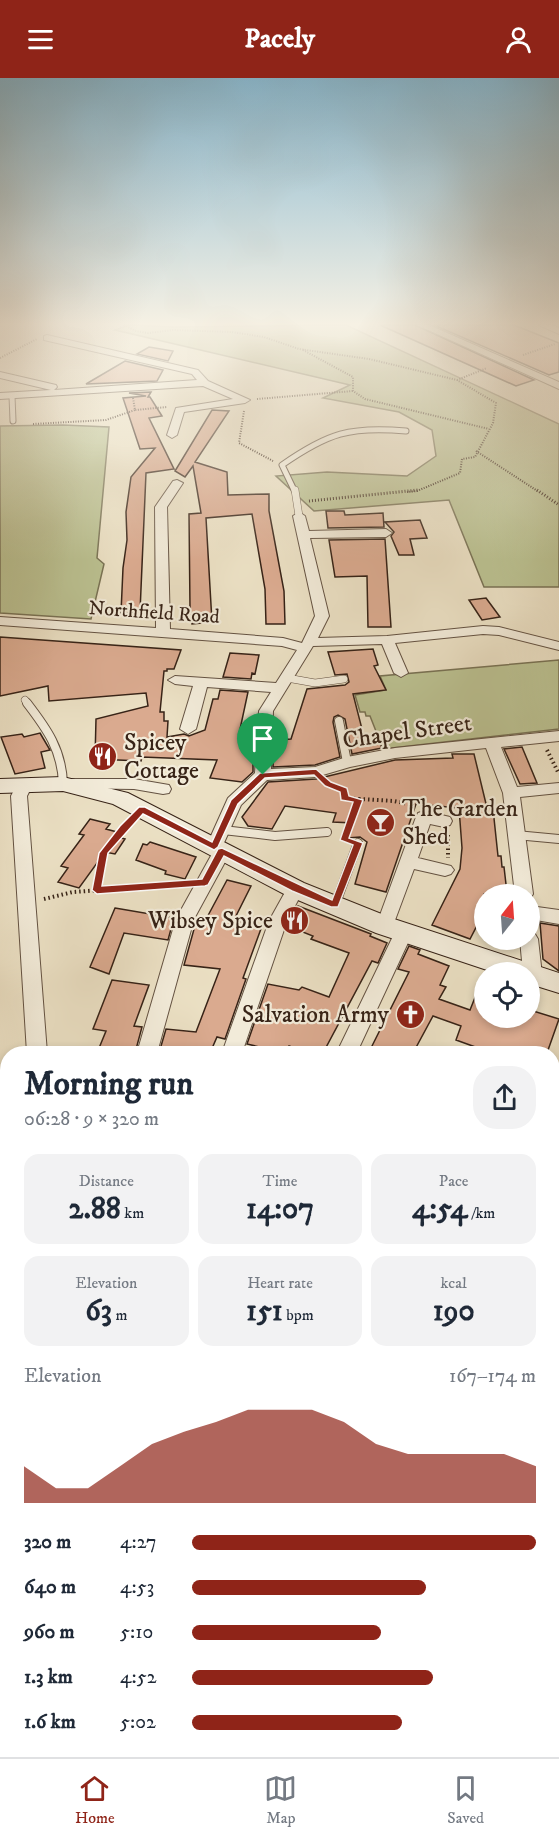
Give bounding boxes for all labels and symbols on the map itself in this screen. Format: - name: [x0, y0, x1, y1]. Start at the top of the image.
- street label: Northfield Road: [88, 596, 220, 630]
- street label: Chapel Street: [341, 708, 474, 756]
- pin: [237, 713, 288, 775]
- place label: Spicey Cottage: [124, 728, 199, 786]
- restaurant icon: Spicey Cottage: [87, 741, 119, 773]
- place label: The Garden Shed: [402, 794, 519, 852]
- bar icon: The Garden Shed: [365, 807, 397, 839]
- north arrow: [474, 884, 540, 950]
- restaurant icon: Wibsey Spice: [278, 905, 310, 937]
- place label: Wibsey Spice: [147, 906, 273, 936]
- church icon: Salvation Army: [394, 999, 426, 1031]
- place label: Salvation Army: [242, 1000, 390, 1030]

